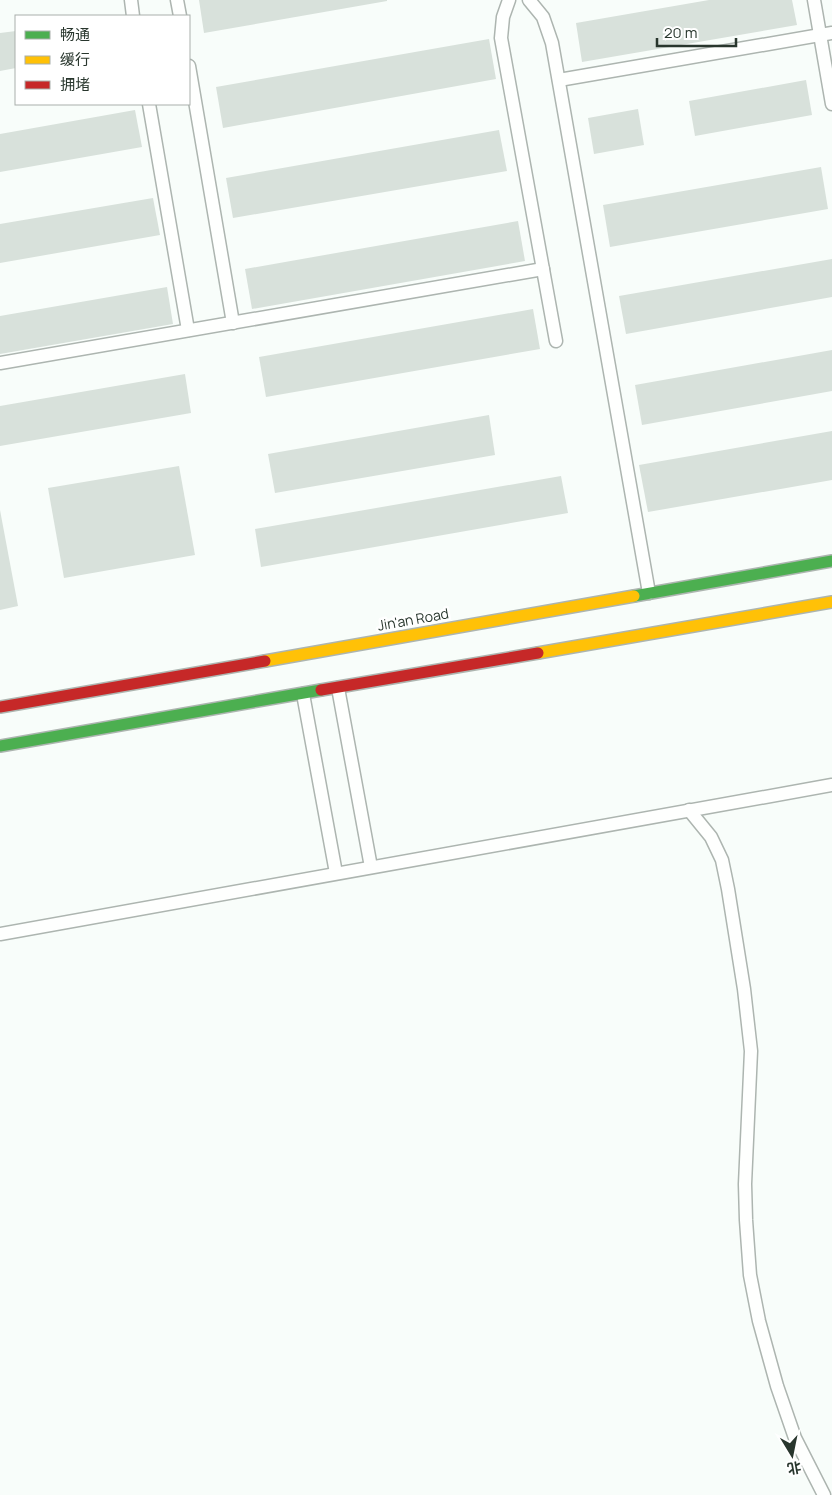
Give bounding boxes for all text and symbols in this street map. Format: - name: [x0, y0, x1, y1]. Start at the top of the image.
- legend: [15, 15, 190, 105]
- scale bar: [657, 15, 736, 47]
- text: 20 m: [664, 22, 697, 43]
- text: 畅通: [60, 24, 90, 45]
- text: 缓行: [60, 49, 90, 70]
- text: 拥堵: [60, 74, 90, 95]
- street label: Jin'an Road: [376, 603, 450, 635]
- north arrow: [767, 1430, 817, 1480]
- text: 北: [786, 1458, 803, 1479]

